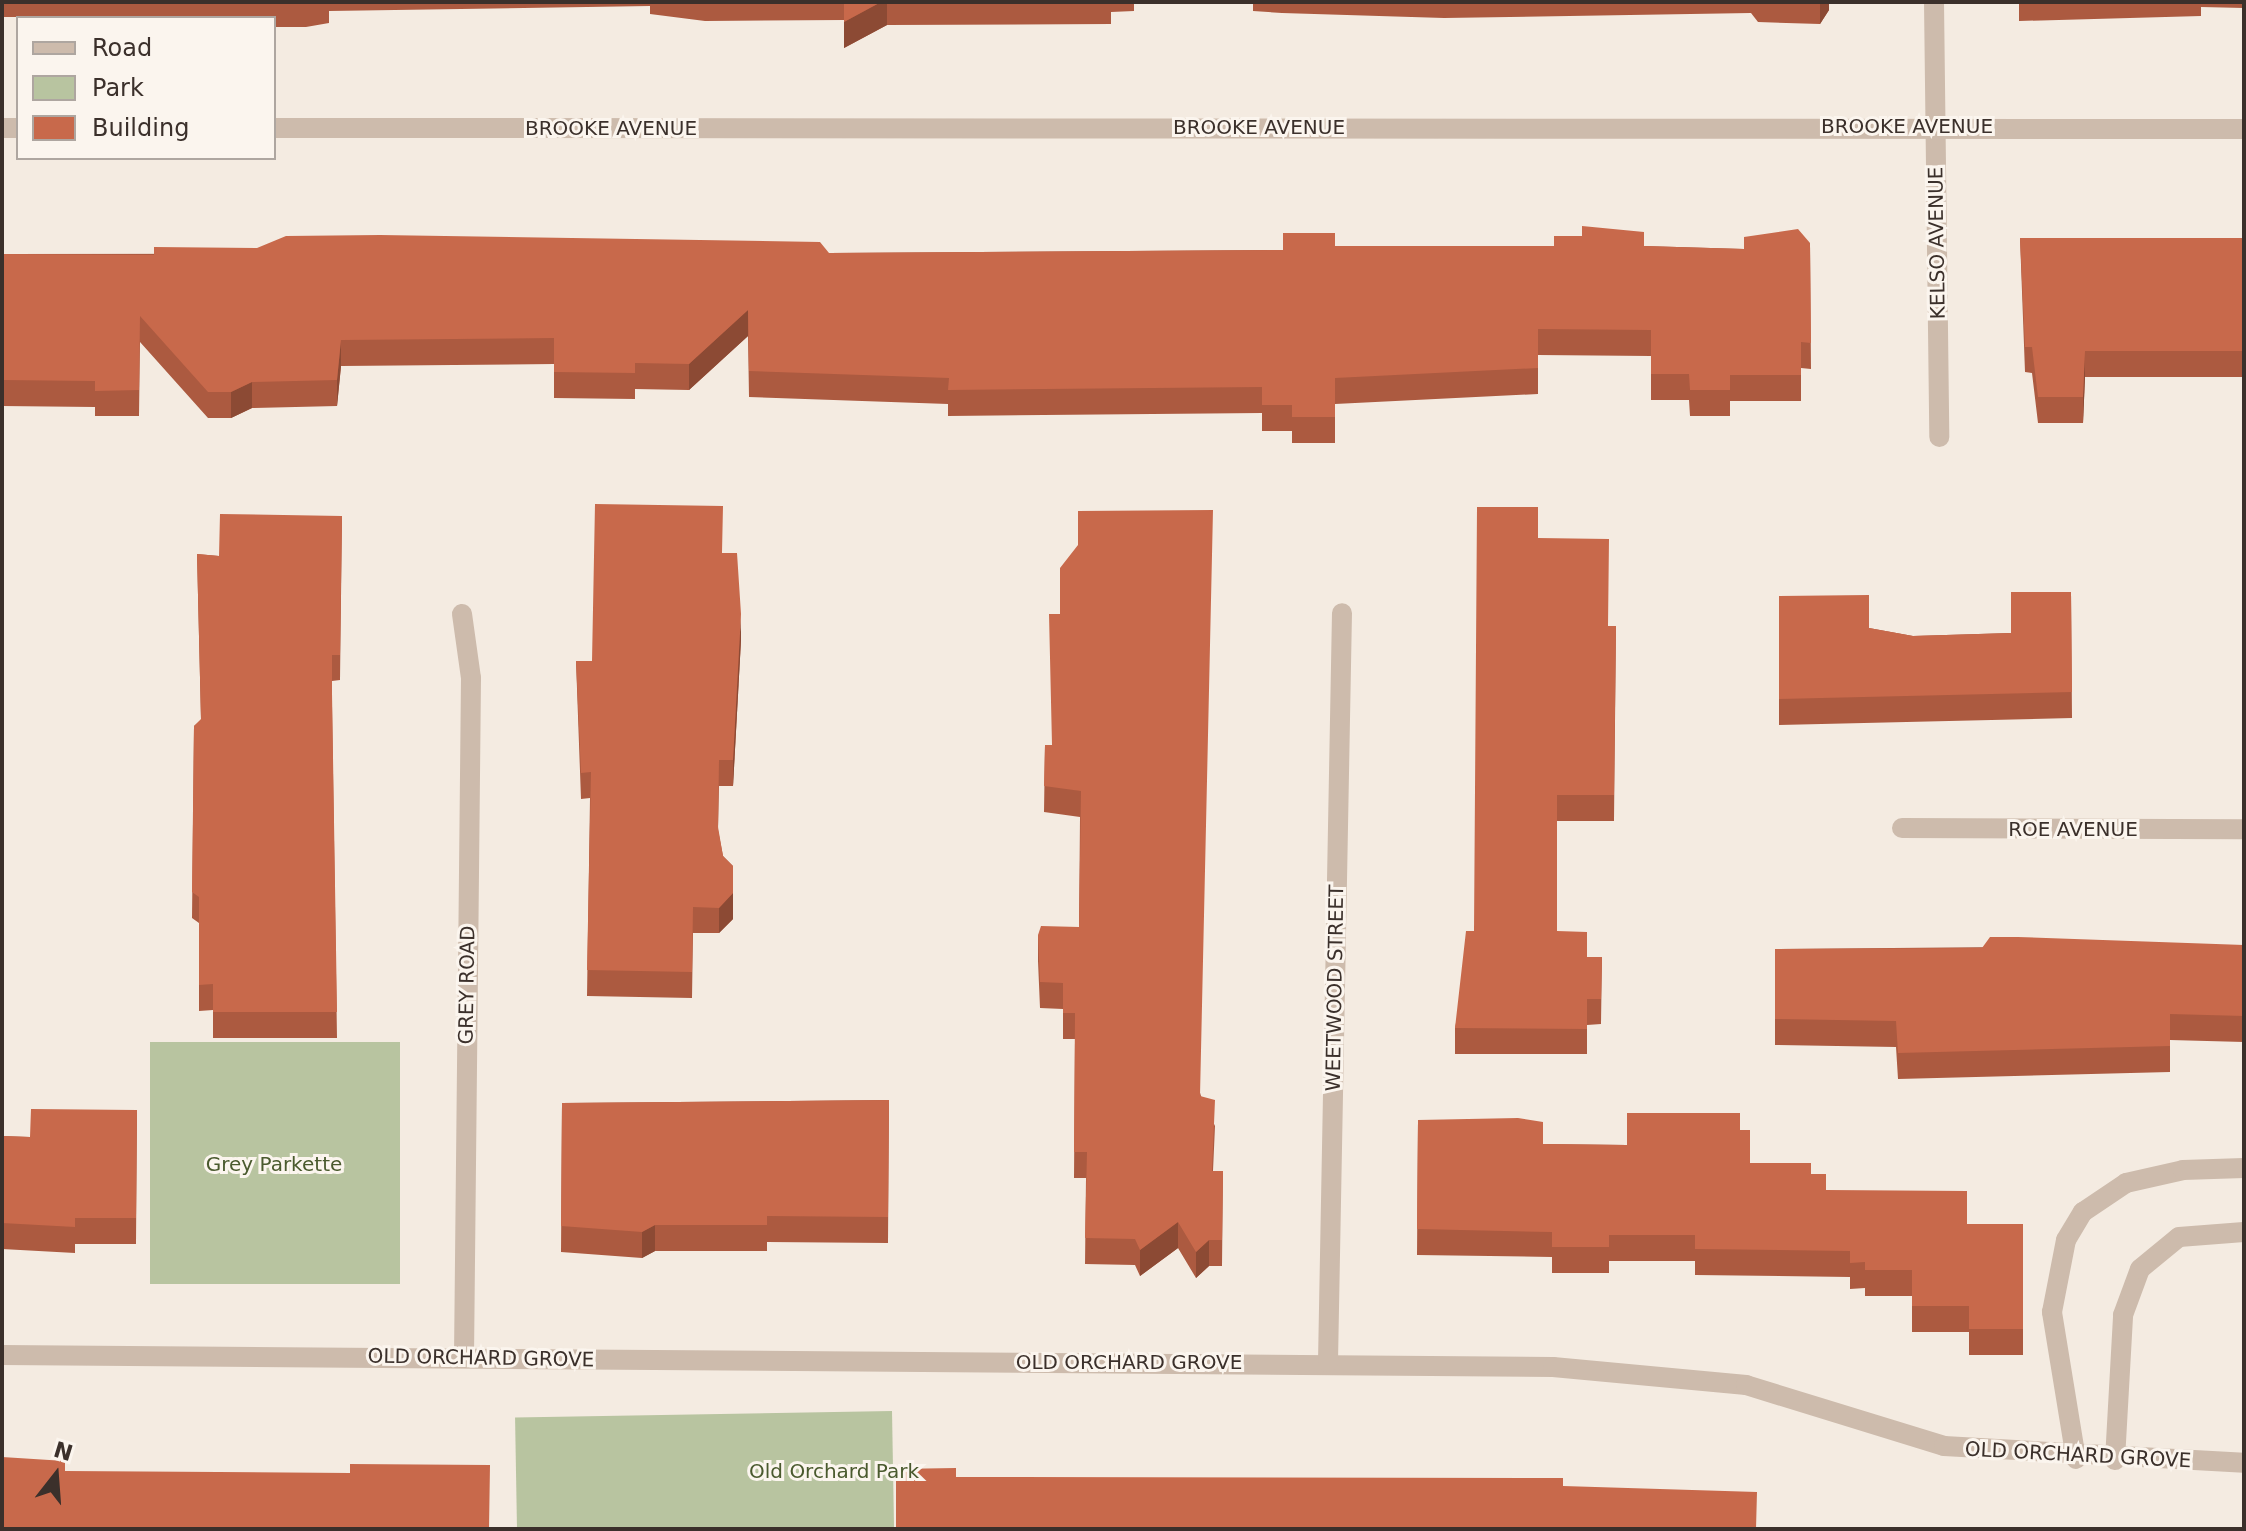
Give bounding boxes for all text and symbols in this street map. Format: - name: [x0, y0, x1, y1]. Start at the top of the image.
- legend: [16, 16, 276, 160]
- text: Road: [92, 34, 152, 62]
- text: Park: [92, 74, 144, 102]
- text: Building: [92, 114, 189, 142]
- street label: BROOKE AVENUE: [1821, 114, 1993, 138]
- street label: BROOKE AVENUE: [1173, 115, 1345, 139]
- street label: BROOKE AVENUE: [525, 116, 697, 140]
- street label: KELSO AVENUE: [1924, 166, 1950, 320]
- street label: ROE AVENUE: [2008, 817, 2138, 841]
- street label: WEETWOOD STREET: [1321, 885, 1349, 1091]
- street label: GREY ROAD: [454, 925, 480, 1045]
- park label: Grey Parkette: [206, 1152, 342, 1176]
- street label: OLD ORCHARD GROVE: [367, 1344, 595, 1372]
- street label: OLD ORCHARD GROVE: [1016, 1350, 1242, 1374]
- north arrow: [16, 1435, 96, 1515]
- text: N: [51, 1437, 76, 1466]
- street label: OLD ORCHARD GROVE: [1964, 1437, 2192, 1473]
- park label: Old Orchard Park: [749, 1459, 919, 1483]

